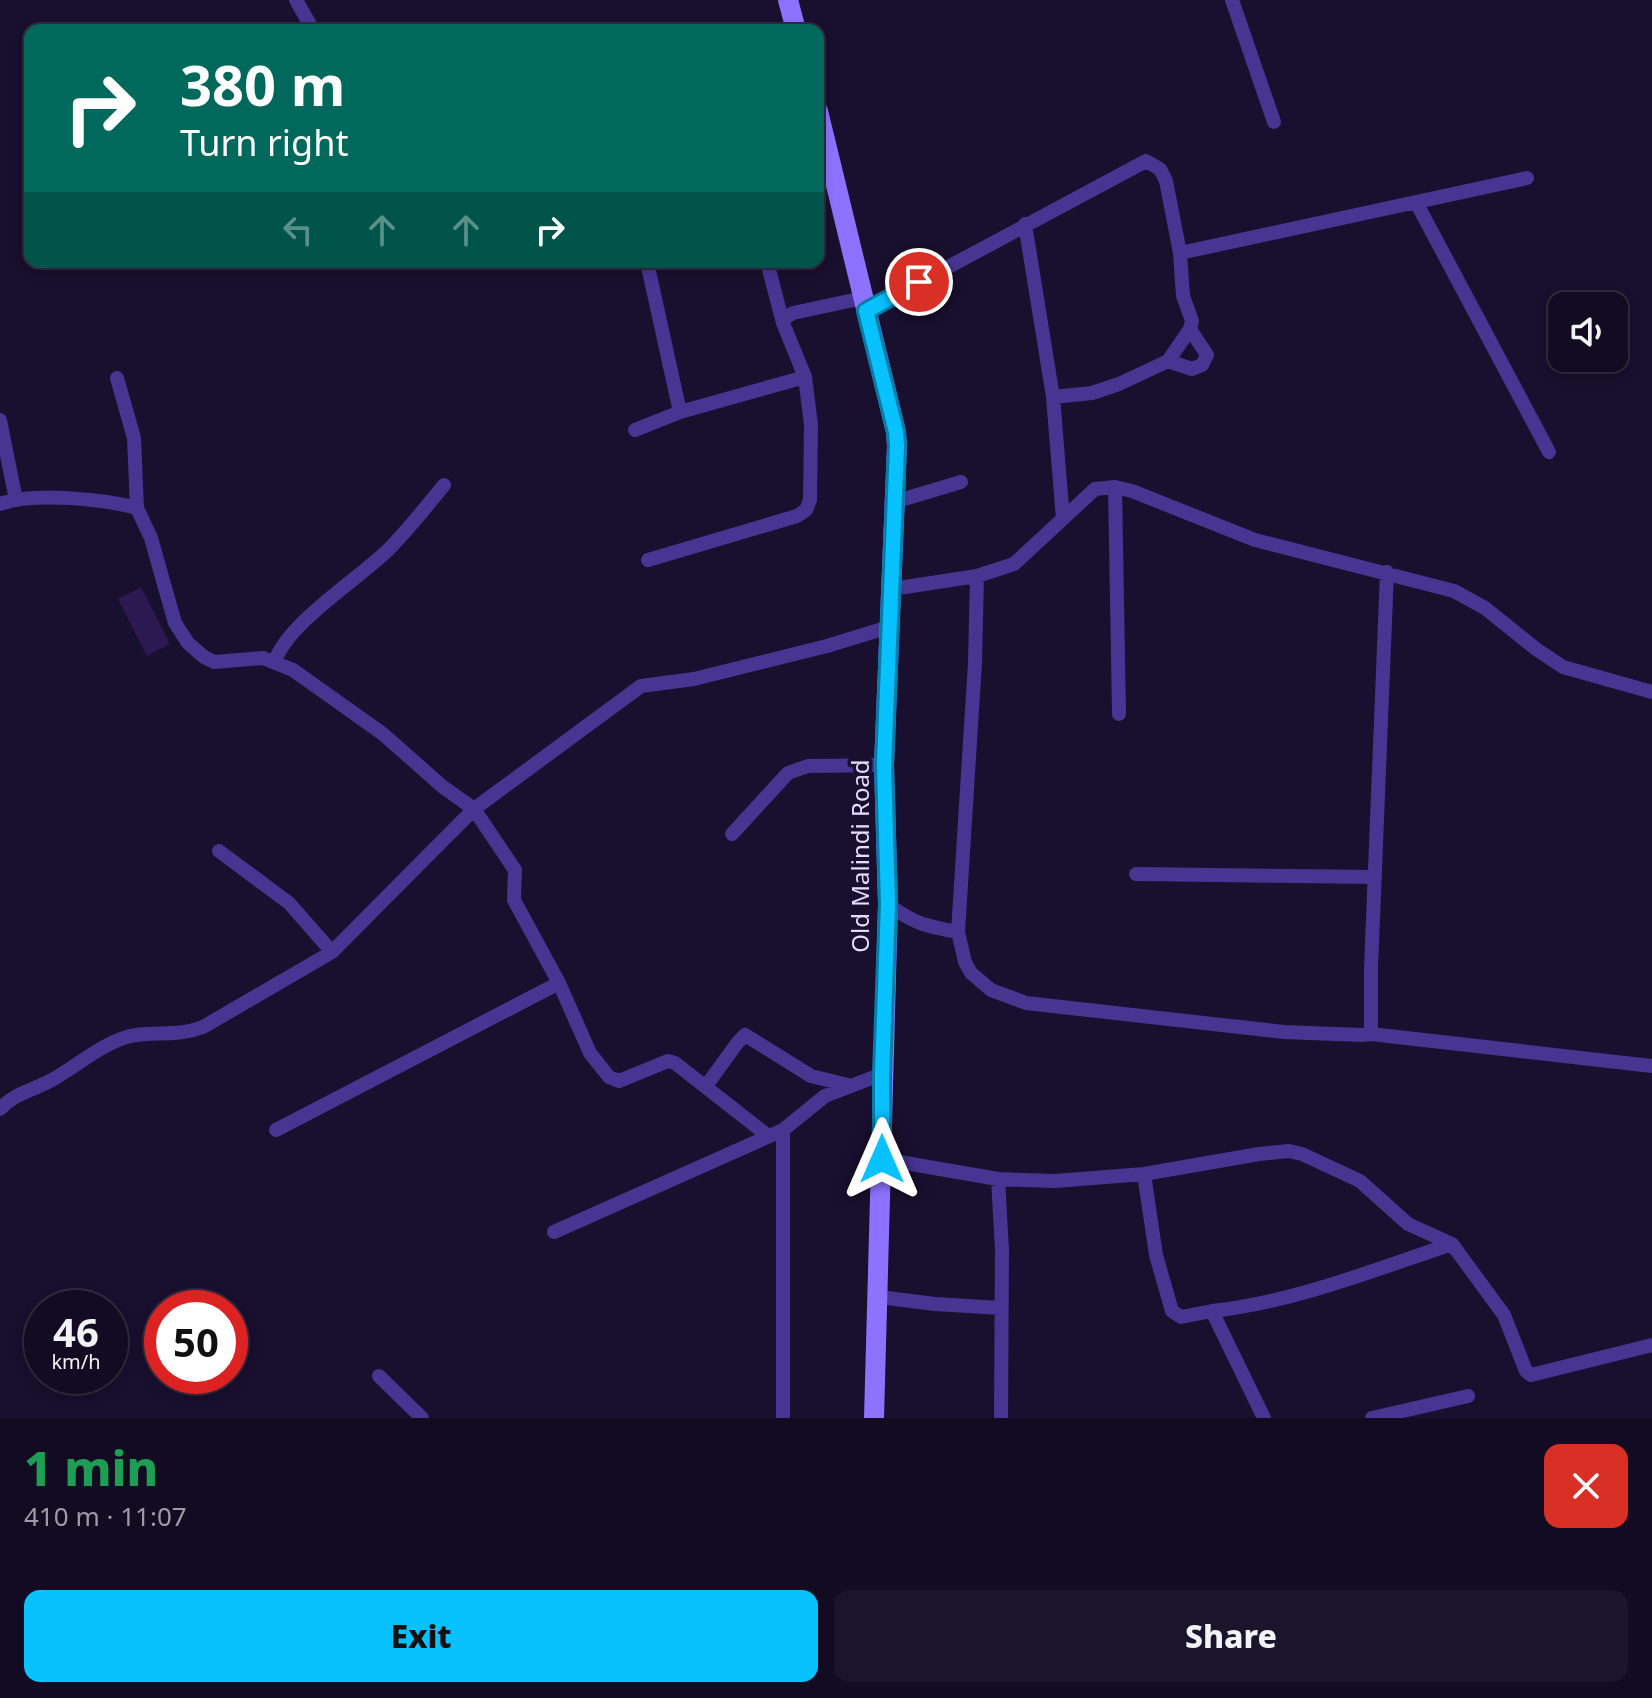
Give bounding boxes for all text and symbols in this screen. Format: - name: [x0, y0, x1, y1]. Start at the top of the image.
- text: 380 m: [180, 46, 345, 122]
- icon: right: [48, 56, 152, 160]
- text: Turn right: [180, 118, 348, 167]
- icon: left: [276, 208, 320, 252]
- icon: ahead: [360, 208, 404, 252]
- icon: ahead: [444, 208, 488, 252]
- icon: right: [528, 208, 572, 252]
- pin: [885, 248, 953, 316]
- icon: arrive: [897, 260, 941, 304]
- map controls: [1548, 292, 1628, 372]
- button: sound: [1548, 292, 1628, 372]
- street label: Old Malindi Road: [843, 759, 876, 953]
- position arrow: [840, 1117, 924, 1201]
- speed limit sign: 50: [144, 1290, 248, 1394]
- text: 46: [53, 1304, 99, 1359]
- text: km/h: [51, 1348, 101, 1375]
- text: 1 min: [24, 1435, 158, 1500]
- button: close: [1544, 1444, 1628, 1528]
- text: 410 m · 11:07: [24, 1498, 187, 1534]
- button: Exit: [24, 1590, 818, 1682]
- button: Share: [834, 1590, 1628, 1682]

